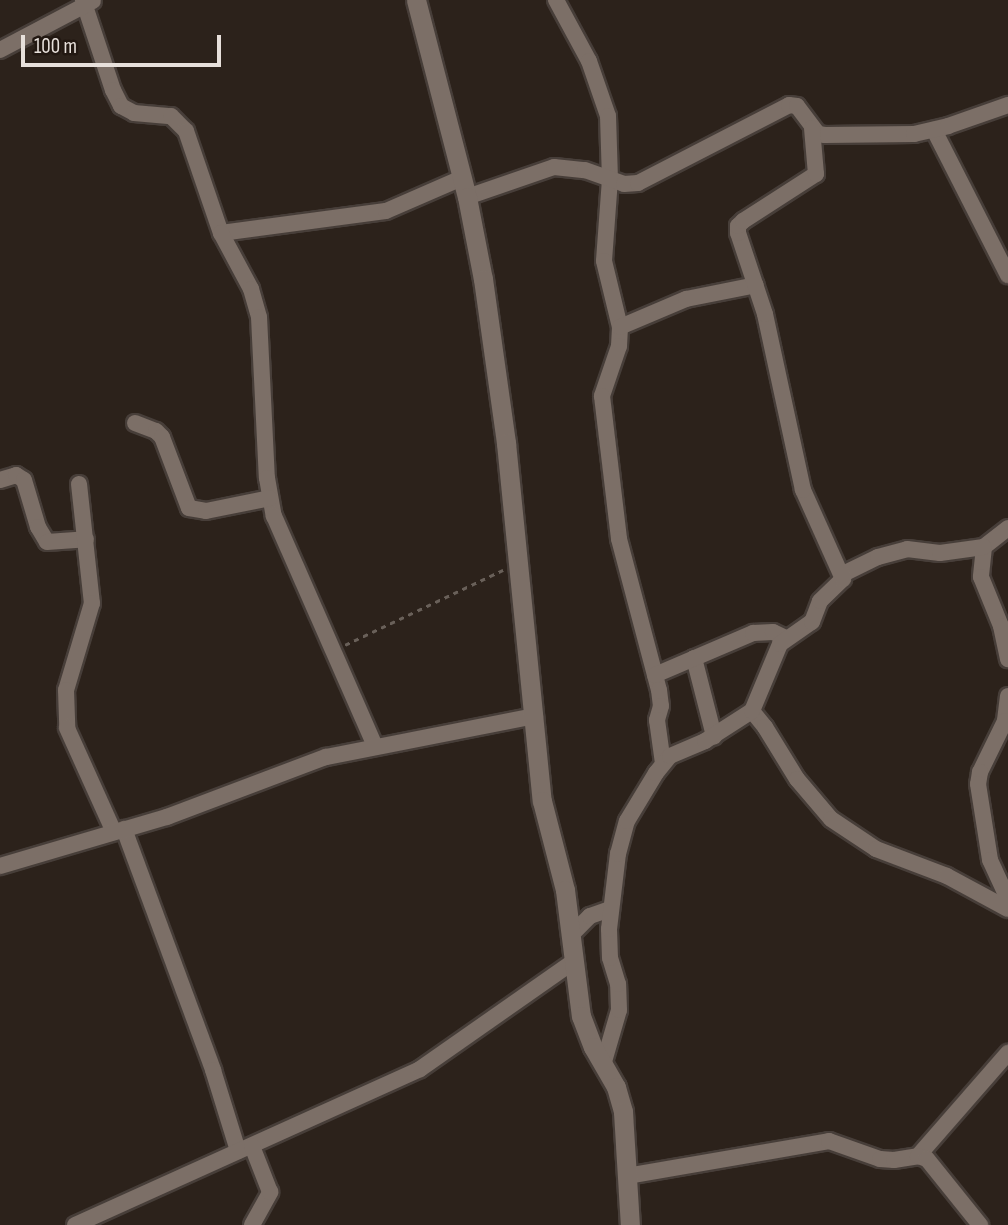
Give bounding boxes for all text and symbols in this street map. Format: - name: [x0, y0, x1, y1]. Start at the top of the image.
- scale bar: [24, 21, 224, 65]
- text: 100 m: [34, 34, 77, 59]

